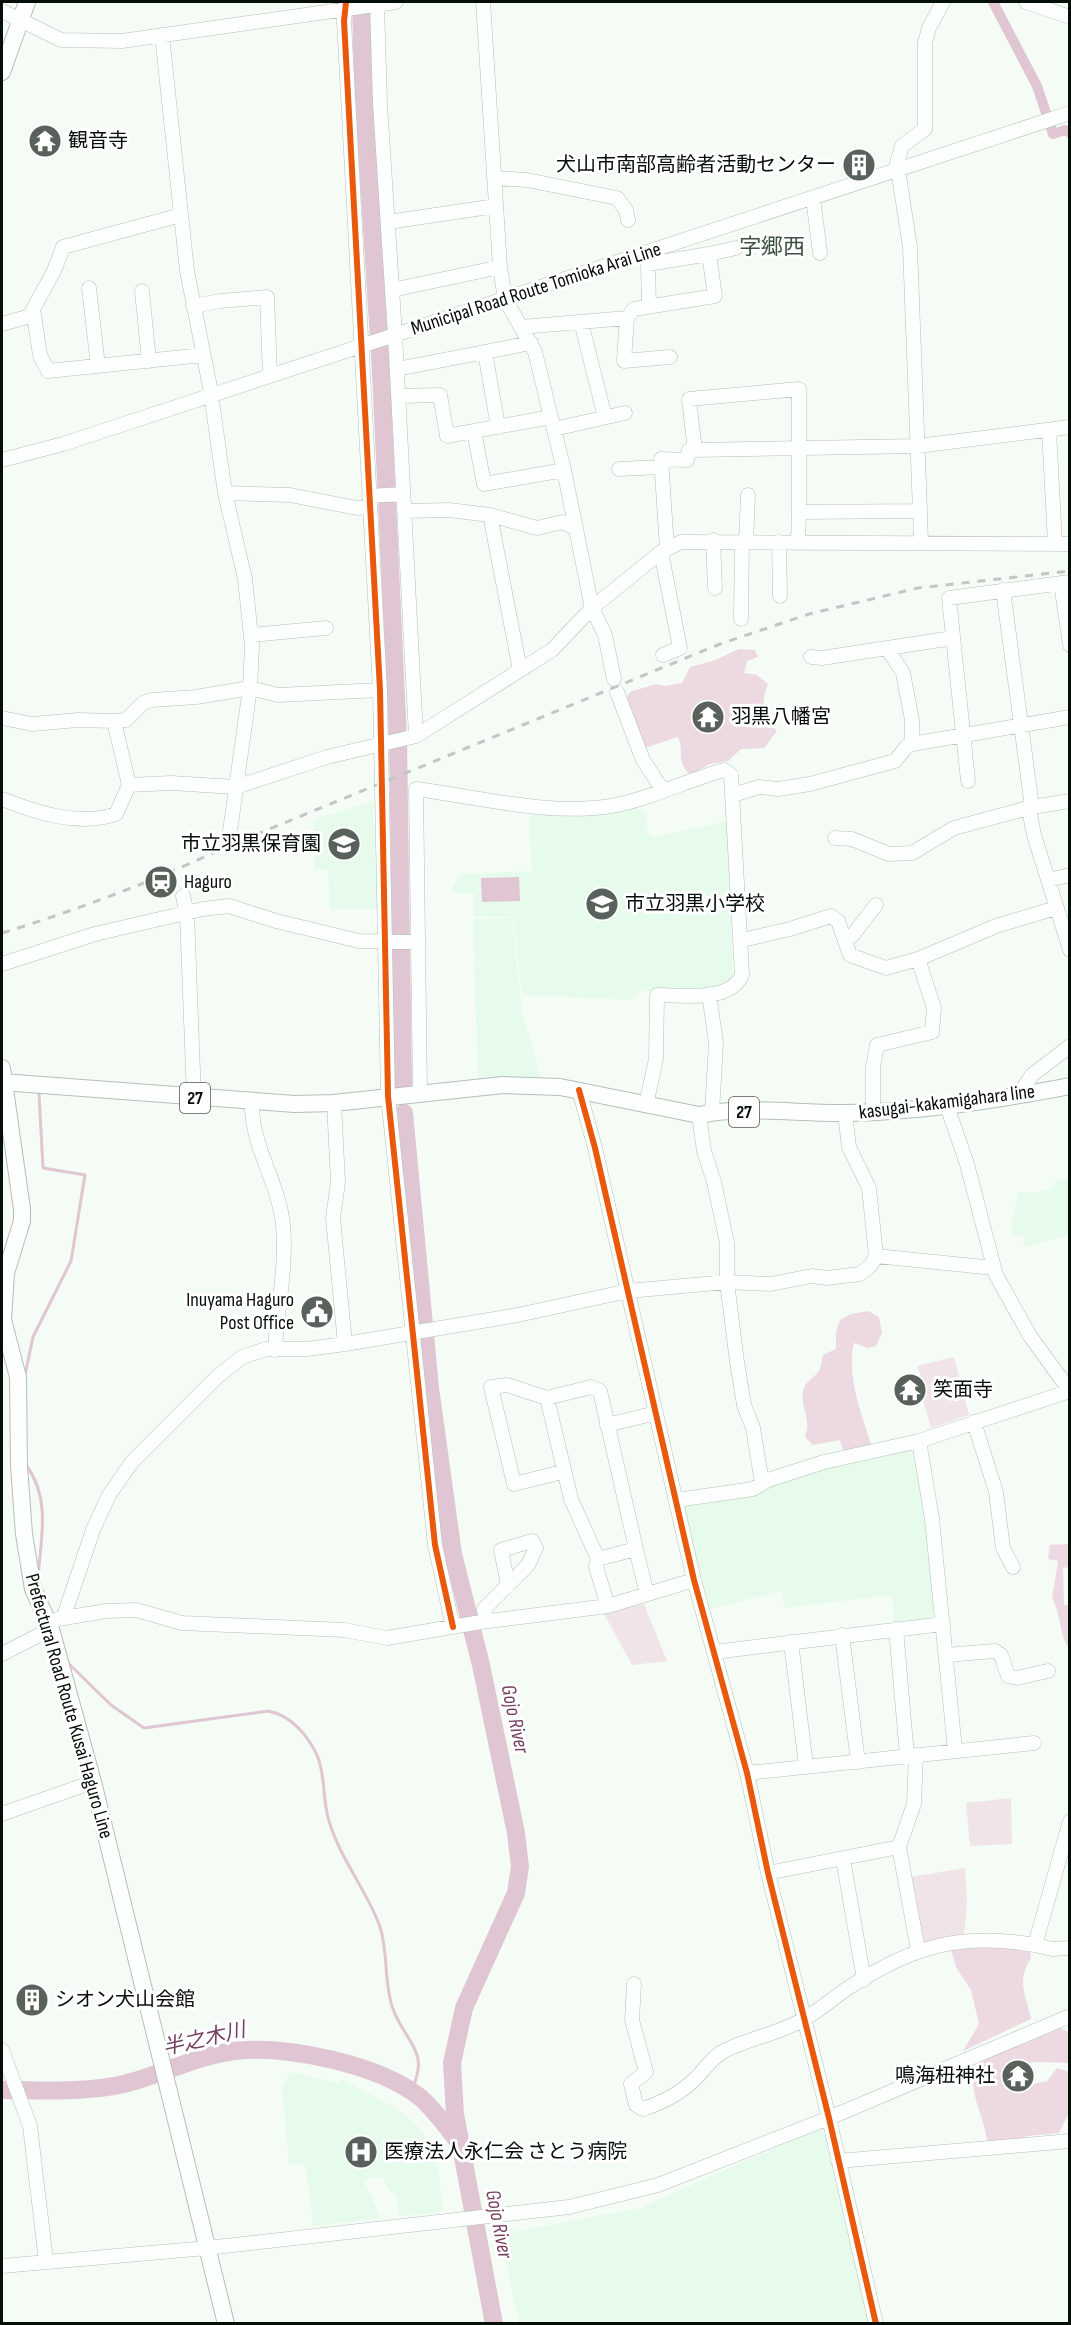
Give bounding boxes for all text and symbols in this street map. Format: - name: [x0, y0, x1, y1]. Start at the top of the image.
- temple icon: 観音寺: [27, 123, 63, 159]
- place label: 観音寺: [68, 129, 128, 153]
- building icon: 犬山市南部高齢者活動センター: [841, 147, 877, 183]
- place label: 犬山市南部高齢者活動センター: [556, 153, 836, 177]
- district label: 字郷西: [739, 234, 805, 261]
- street label: Municipal Road Route Tomioka Arai Line: [408, 237, 664, 341]
- temple icon: 羽黒八幡宮: [690, 699, 726, 735]
- place label: 羽黒八幡宮: [731, 705, 831, 729]
- school or university icon: 市立羽黒保育園: [326, 826, 362, 862]
- place label: 市立羽黒保育園: [181, 832, 321, 856]
- station icon: Haguro: [143, 864, 179, 900]
- place label: Haguro: [184, 870, 232, 894]
- school or university icon: 市立羽黒小学校: [584, 886, 620, 922]
- place label: 市立羽黒小学校: [625, 892, 765, 916]
- street label: kasugai-kakamigahara line: [858, 1079, 1036, 1125]
- road number: 27: [180, 1083, 210, 1113]
- road number: 27: [729, 1097, 759, 1127]
- place label: Inuyama Haguro Post Office: [186, 1288, 294, 1335]
- public building icon: Inuyama Haguro Post Office: [299, 1294, 335, 1330]
- temple icon: 笑面寺: [892, 1372, 928, 1408]
- place label: 笑面寺: [933, 1378, 993, 1402]
- street label: Prefectural Road Route Kusai Haguro Line: [20, 1571, 118, 1841]
- water label: Gojo River: [496, 1682, 535, 1757]
- building icon: シオン犬山会館: [14, 1982, 50, 2018]
- place label: シオン犬山会館: [55, 1988, 195, 2012]
- water label: 半之木川: [160, 2017, 250, 2061]
- temple icon: 鳴海杻神社: [1000, 2058, 1036, 2094]
- place label: 鳴海杻神社: [895, 2064, 995, 2088]
- hospital icon: 医療法人永仁会 さとう病院: [343, 2134, 379, 2170]
- place label: 医療法人永仁会 さとう病院: [384, 2140, 627, 2164]
- water label: Gojo River: [480, 2188, 518, 2262]

